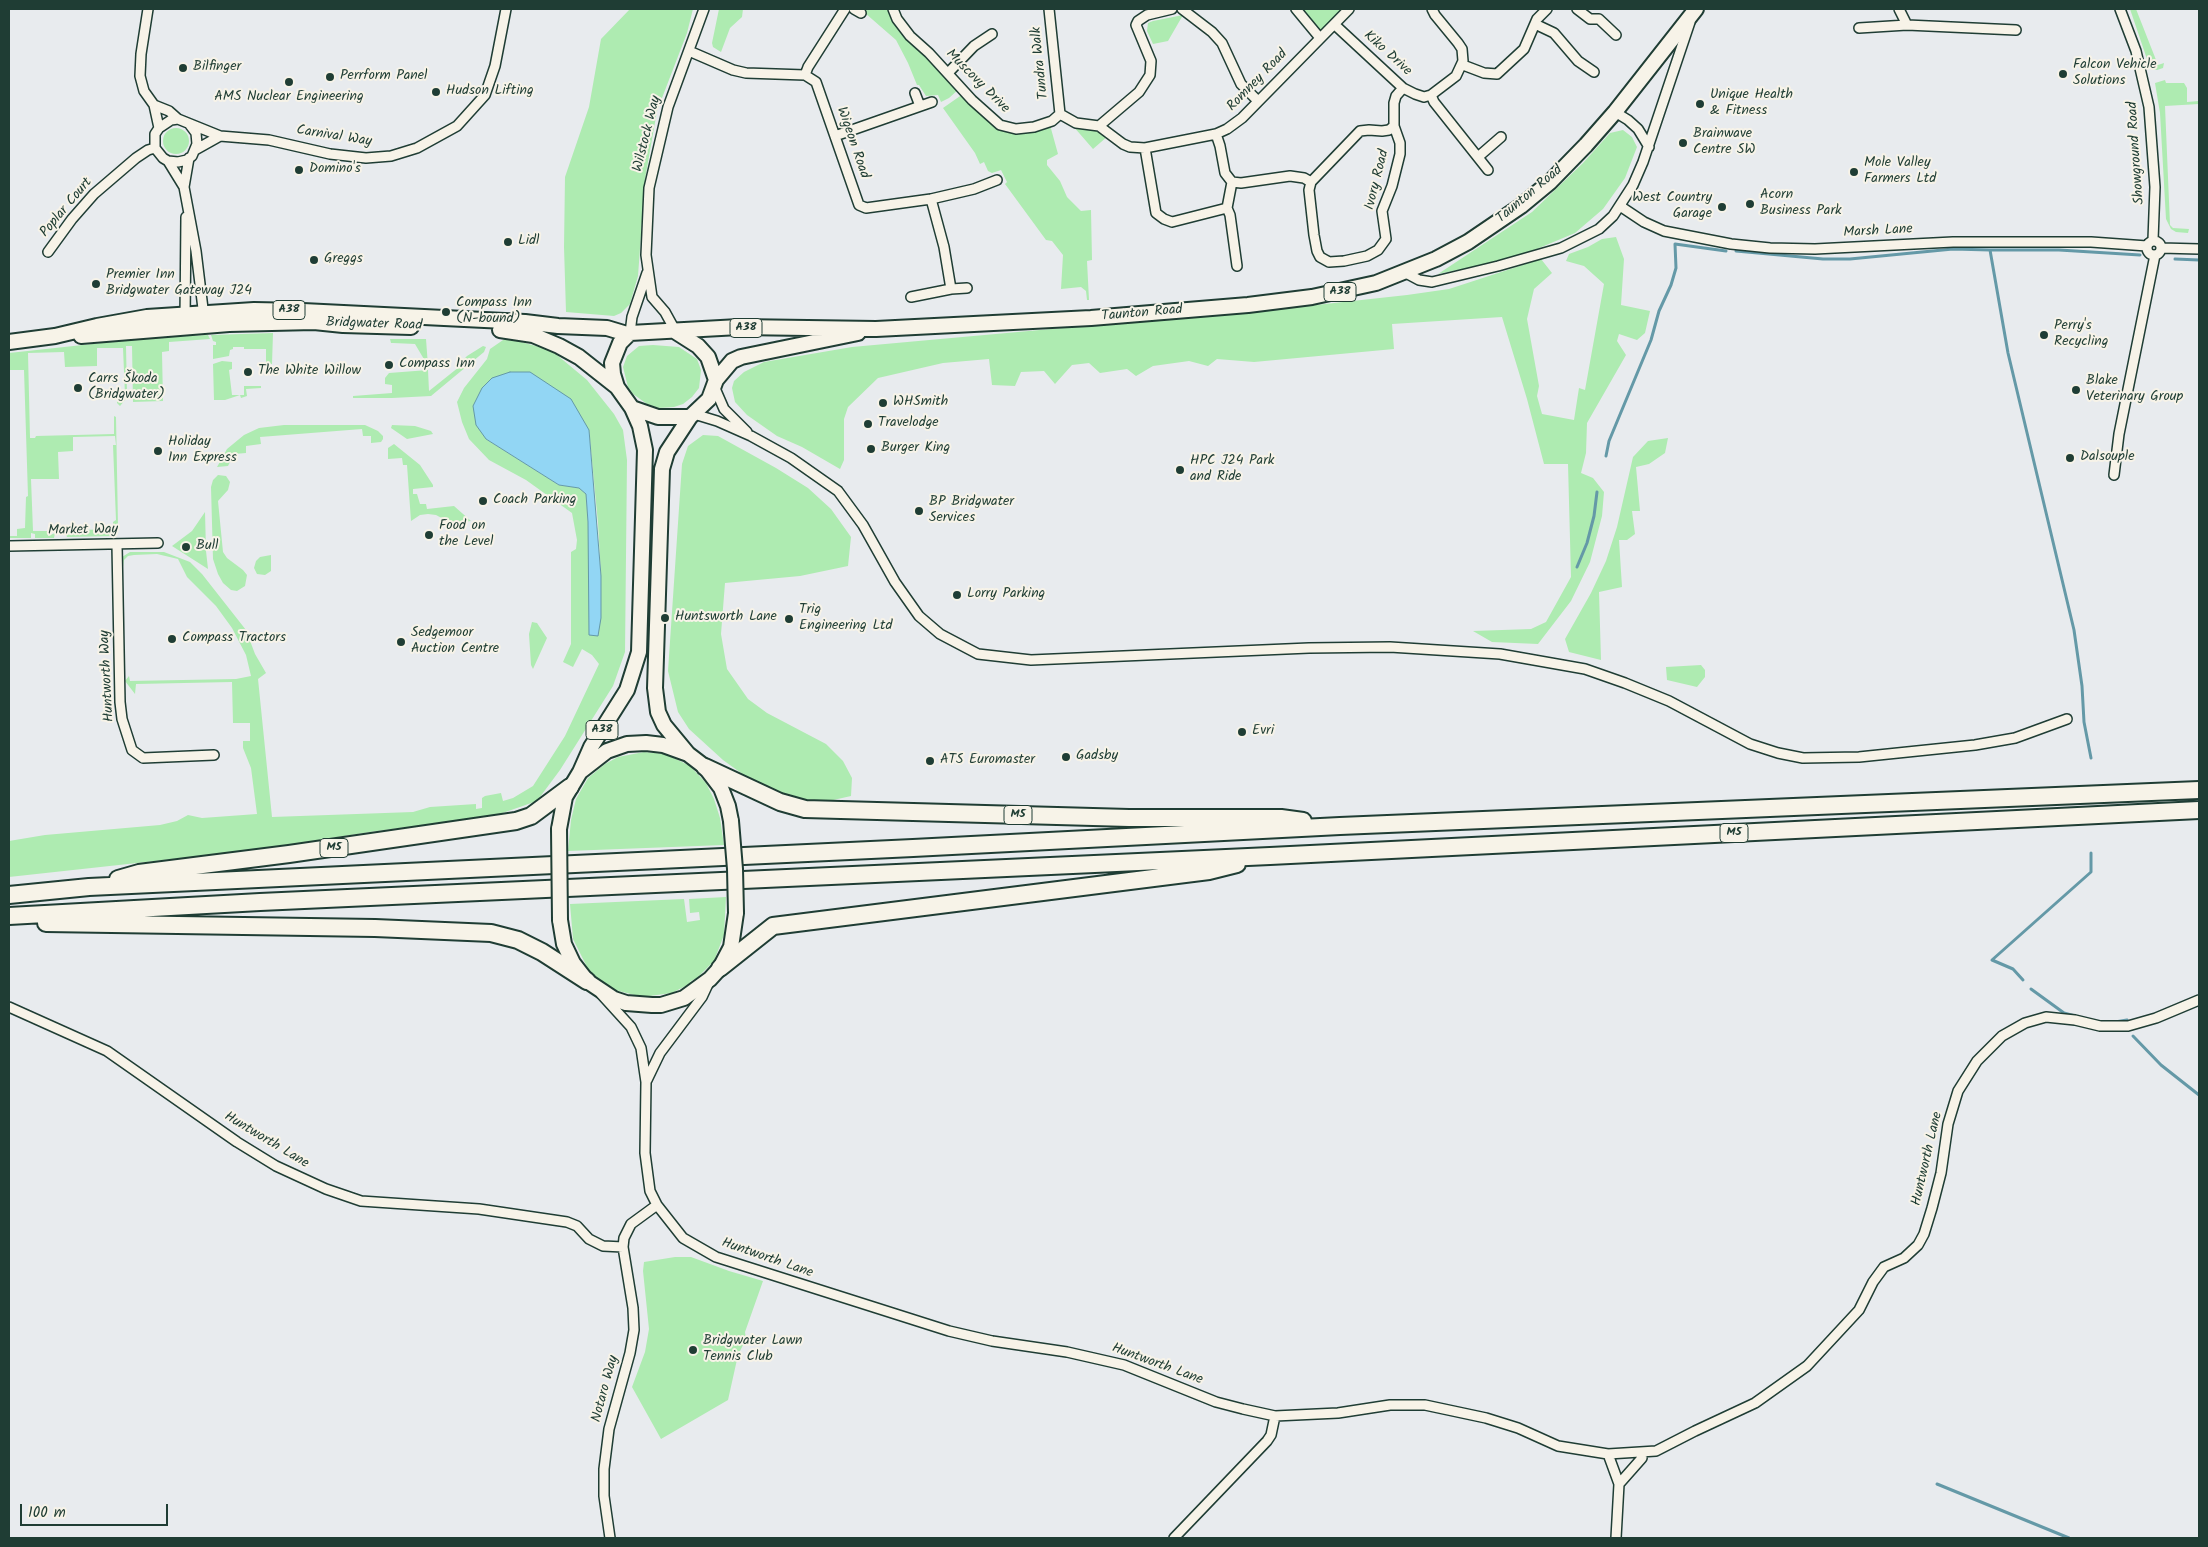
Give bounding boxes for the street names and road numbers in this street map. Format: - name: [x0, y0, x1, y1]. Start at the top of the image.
- street label: Tundra Walk: [1029, 26, 1053, 100]
- street label: Kiko Drive: [1359, 28, 1415, 80]
- street label: Muscovy Drive: [942, 47, 1012, 117]
- street label: Romney Road: [1224, 47, 1292, 115]
- street label: Wilstock Way: [630, 94, 666, 174]
- street label: Showground Road: [2125, 101, 2149, 205]
- street label: Wigeon Road: [832, 105, 872, 181]
- street label: Carnival Way: [295, 123, 373, 151]
- street label: Ivory Road: [1362, 148, 1394, 212]
- street label: Taunton Road: [1494, 162, 1566, 228]
- street label: Poplar Court: [37, 175, 97, 241]
- street label: Marsh Lane: [1843, 222, 1913, 242]
- road number: A38: [1324, 282, 1356, 302]
- road number: A38: [273, 300, 305, 320]
- street label: Taunton Road: [1101, 302, 1183, 326]
- street label: Bridgwater Road: [325, 315, 423, 335]
- road number: A38: [730, 318, 762, 338]
- street label: Market Way: [48, 522, 118, 540]
- street label: Huntworth Way: [97, 630, 119, 722]
- road number: A38: [586, 720, 618, 740]
- road number: M5: [1004, 806, 1032, 824]
- road number: M5: [1720, 824, 1748, 842]
- road number: M5: [320, 838, 348, 858]
- street label: Huntworth Lane: [221, 1109, 311, 1173]
- street label: Huntworth Lane: [1909, 1110, 1947, 1208]
- street label: Huntworth Lane: [719, 1235, 815, 1283]
- street label: Huntworth Lane: [1109, 1341, 1205, 1389]
- street label: Notaro Way: [589, 1354, 623, 1424]

